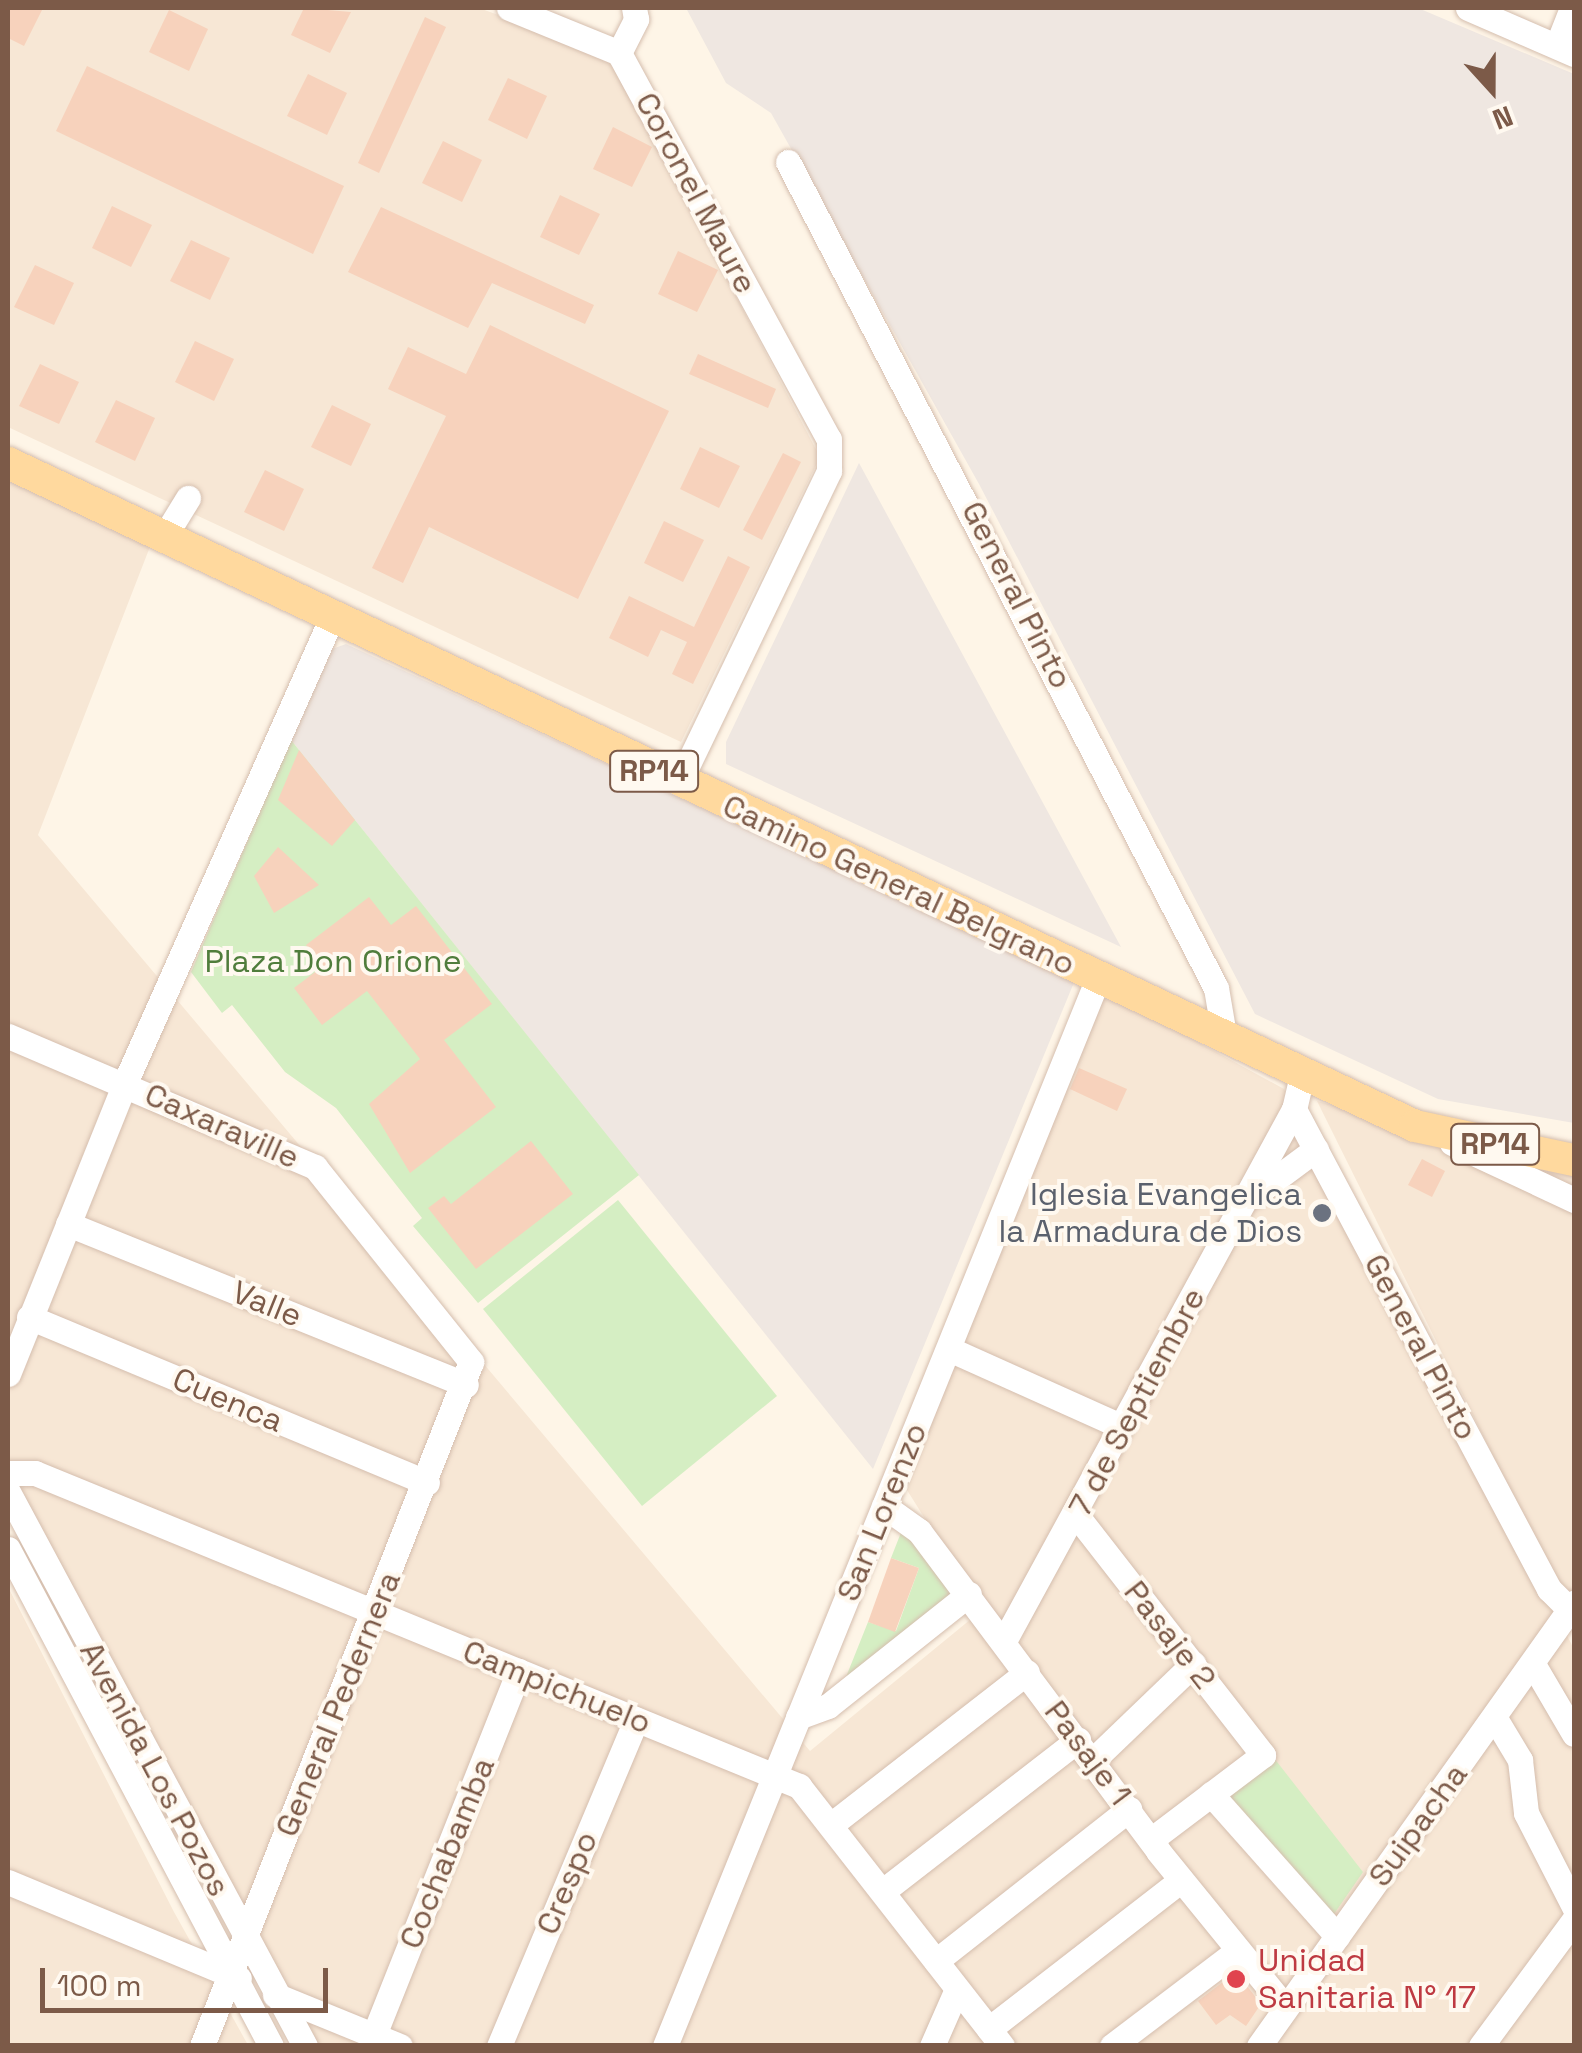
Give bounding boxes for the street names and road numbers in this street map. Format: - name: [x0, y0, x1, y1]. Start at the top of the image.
- street label: Coronel Maure: [627, 86, 765, 300]
- street label: General Pinto: [953, 495, 1081, 695]
- road number: RP14: [609, 746, 699, 796]
- street label: Camino General Belgrano: [717, 786, 1081, 984]
- street label: Caxaraville: [139, 1075, 305, 1177]
- road number: RP14: [1450, 1119, 1540, 1169]
- street label: General Pinto: [1356, 1248, 1486, 1446]
- street label: Valle: [227, 1273, 307, 1335]
- street label: 7 de Septiembre: [1061, 1281, 1213, 1523]
- street label: Cuenca: [167, 1360, 289, 1440]
- street label: San Lorenzo: [829, 1417, 935, 1607]
- street label: General Pedernera: [267, 1566, 409, 1842]
- street label: Pasaje 2: [1116, 1573, 1224, 1697]
- street label: Campichuelo: [457, 1632, 657, 1742]
- street label: Avenida Los Pozos: [72, 1635, 238, 1903]
- street label: Pasaje 1: [1036, 1693, 1140, 1813]
- street label: Cochabamba: [391, 1752, 503, 1954]
- street label: Suipacha: [1361, 1756, 1475, 1894]
- street label: Crespo: [528, 1826, 606, 1940]

